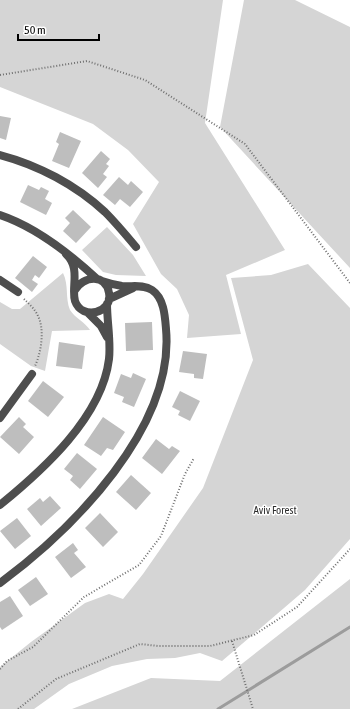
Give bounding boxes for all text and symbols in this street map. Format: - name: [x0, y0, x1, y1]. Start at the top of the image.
- scale bar: [18, 16, 99, 42]
- text: 50 m: [24, 23, 46, 37]
- park label: Aviv Forest: [253, 504, 297, 516]

